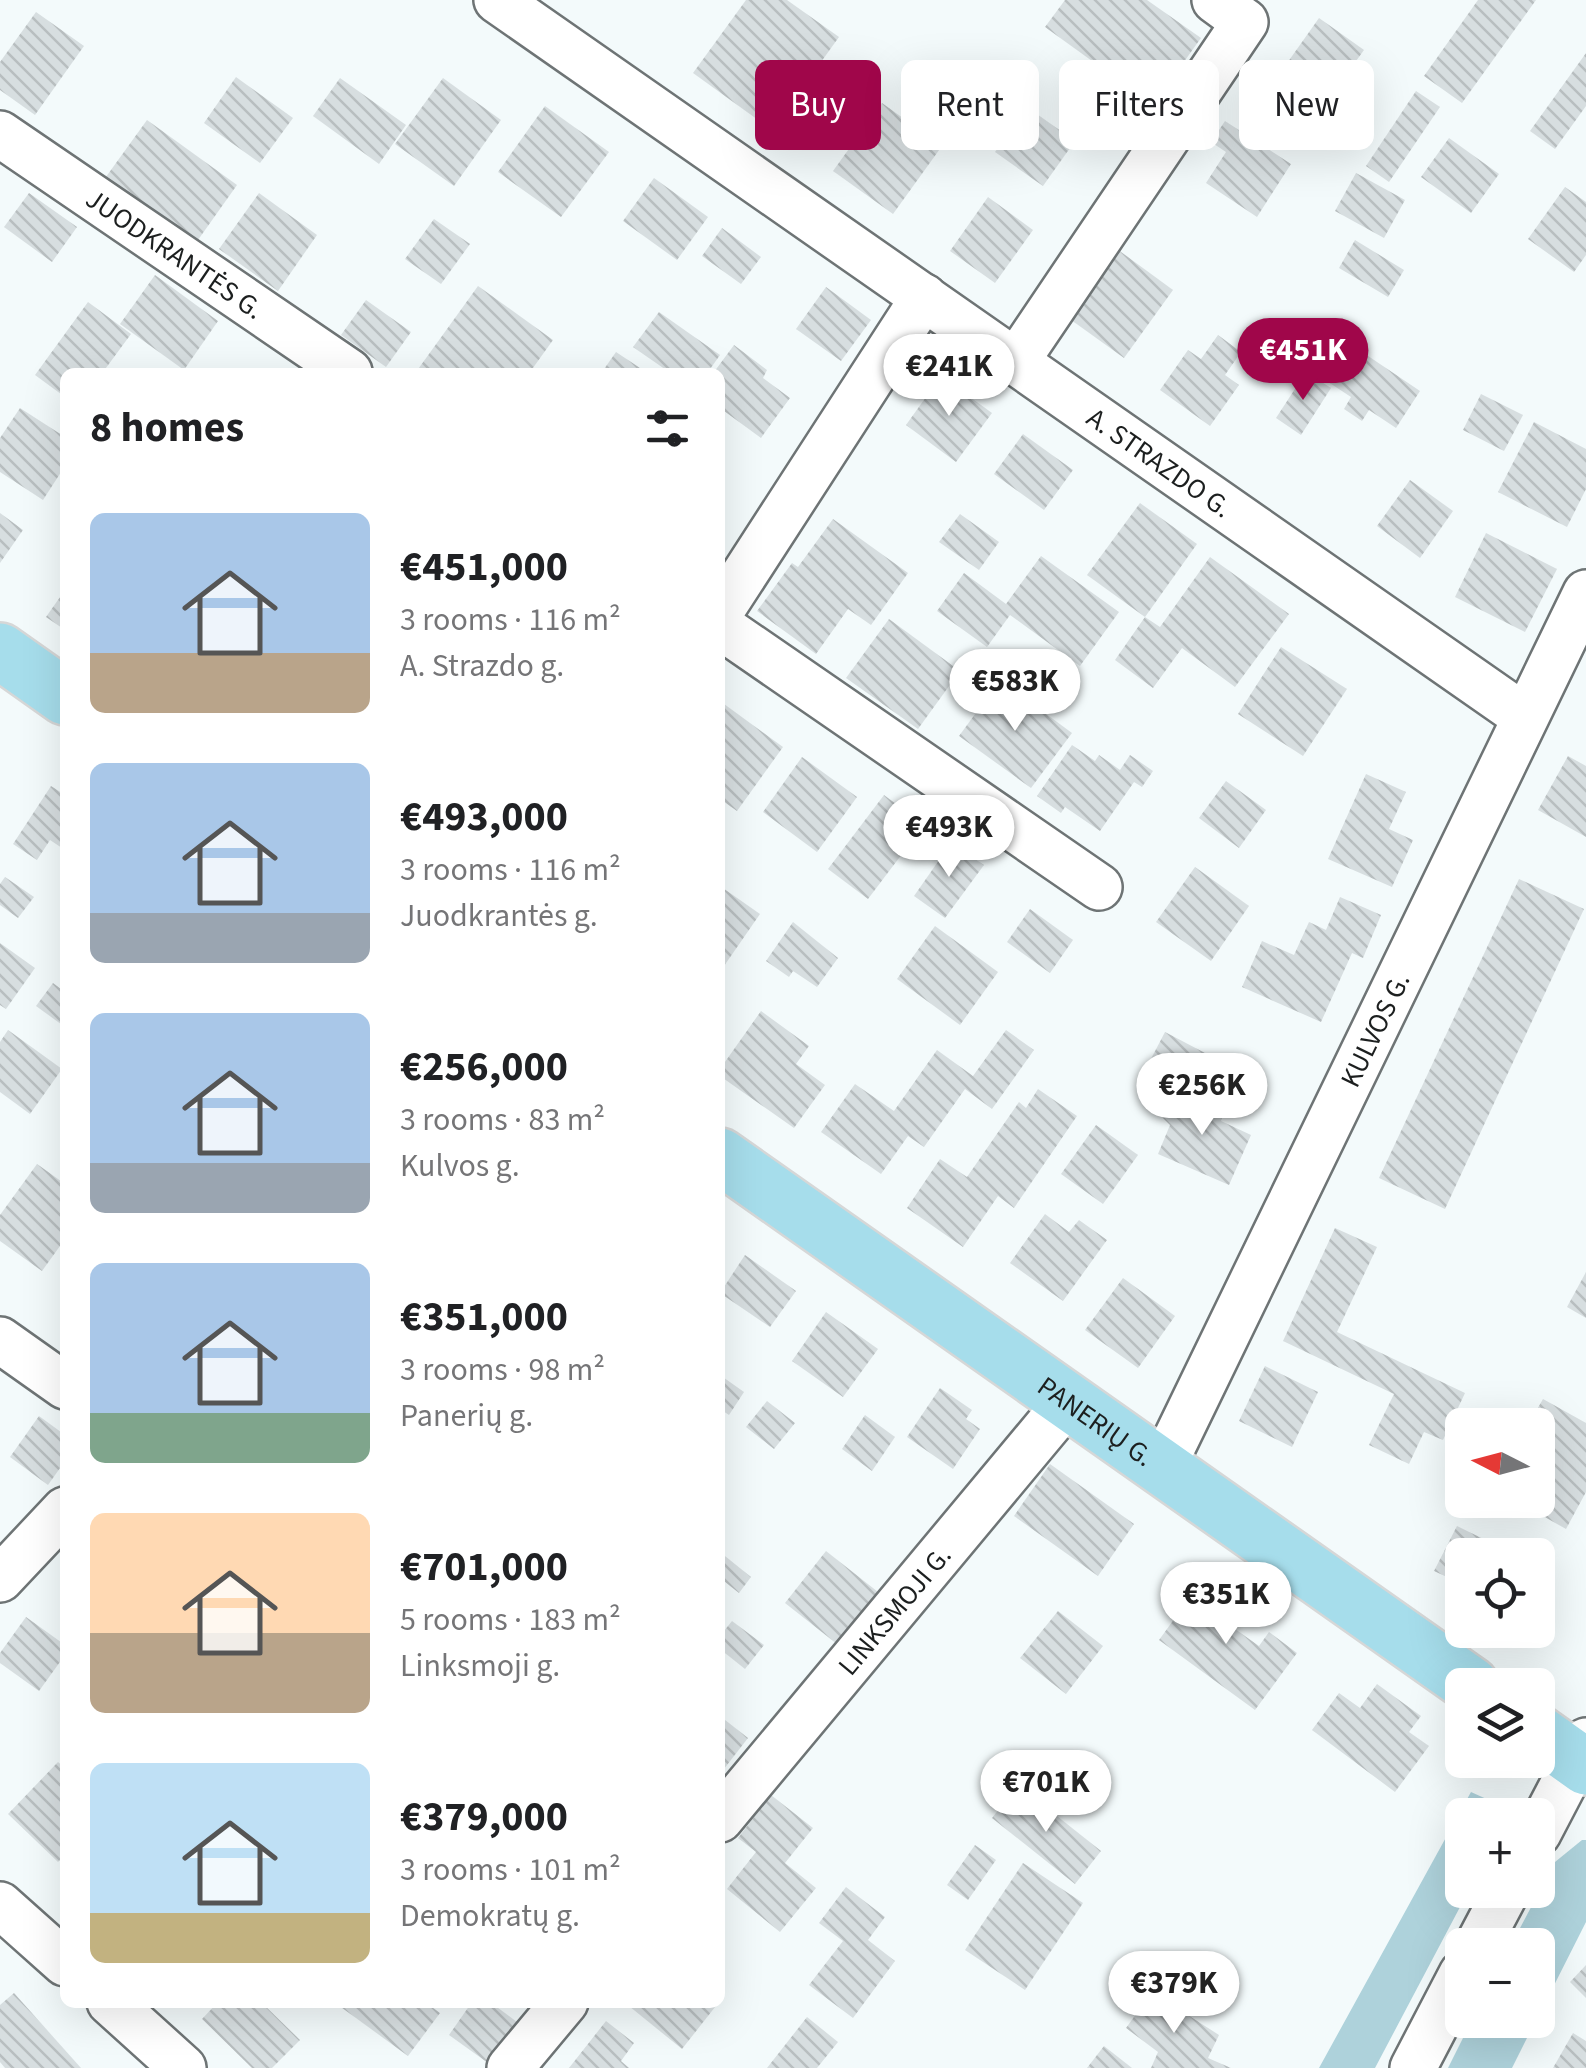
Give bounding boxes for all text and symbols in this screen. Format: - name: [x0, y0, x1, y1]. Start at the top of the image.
- chip: Buy: [755, 60, 881, 150]
- chip: Rent: [901, 60, 1039, 150]
- chip: Filters: [1059, 60, 1219, 150]
- chip: New: [1239, 60, 1374, 150]
- street label: JUODKRANTĖS G.: [78, 179, 271, 329]
- pin: €451K: [1233, 318, 1373, 403]
- text: €451K: [1259, 327, 1347, 373]
- pin: €241K: [879, 334, 1019, 419]
- text: €241K: [905, 343, 993, 389]
- text: 8 homes: [90, 398, 244, 458]
- street label: A. STRAZDO G.: [1078, 398, 1240, 528]
- icon: filters: [640, 401, 695, 456]
- text: €451,000: [400, 537, 568, 597]
- icon: home: [170, 553, 290, 673]
- text: 3 rooms · 116 m²: [400, 597, 621, 643]
- text: A. Strazdo g.: [400, 643, 564, 689]
- pin: €583K: [945, 649, 1085, 734]
- text: €583K: [971, 658, 1059, 704]
- text: €493,000: [400, 787, 568, 847]
- pin: €493K: [879, 795, 1019, 880]
- icon: home: [170, 803, 290, 923]
- text: €493K: [905, 804, 993, 850]
- text: 3 rooms · 116 m²: [400, 847, 621, 893]
- text: Juodkrantės g.: [400, 893, 598, 939]
- street label: KULVOS G.: [1331, 966, 1420, 1094]
- text: €256,000: [400, 1037, 568, 1097]
- icon: home: [170, 1053, 290, 1173]
- pin: €256K: [1132, 1053, 1272, 1138]
- text: €256K: [1158, 1062, 1246, 1108]
- text: 3 rooms · 83 m²: [400, 1097, 605, 1143]
- text: Kulvos g.: [400, 1143, 520, 1189]
- text: €351,000: [400, 1287, 568, 1347]
- icon: home: [170, 1303, 290, 1423]
- text: 3 rooms · 98 m²: [400, 1347, 605, 1393]
- street label: PANERIŲ G.: [1029, 1367, 1162, 1477]
- text: Panerių g.: [400, 1393, 533, 1439]
- north arrow: [1445, 1408, 1555, 1518]
- map controls: [1445, 1408, 1555, 2038]
- text: €701,000: [400, 1537, 568, 1597]
- street label: LINKSMOJI G.: [829, 1537, 961, 1684]
- button: locate: [1445, 1538, 1555, 1648]
- icon: home: [170, 1553, 290, 1673]
- pin: €351K: [1156, 1562, 1296, 1647]
- text: €351K: [1182, 1571, 1270, 1617]
- text: 5 rooms · 183 m²: [400, 1597, 621, 1643]
- text: Linksmoji g.: [400, 1643, 560, 1689]
- button: layers: [1445, 1668, 1555, 1778]
- pin: €701K: [976, 1750, 1116, 1835]
- text: €701K: [1002, 1759, 1090, 1805]
- text: €379,000: [400, 1787, 568, 1847]
- button: +: [1445, 1798, 1555, 1908]
- icon: home: [170, 1803, 290, 1923]
- text: 3 rooms · 101 m²: [400, 1847, 621, 1893]
- text: Demokratų g.: [400, 1893, 580, 1939]
- button: −: [1445, 1928, 1555, 2038]
- pin: €379K: [1104, 1951, 1244, 2036]
- text: €379K: [1130, 1960, 1218, 2006]

